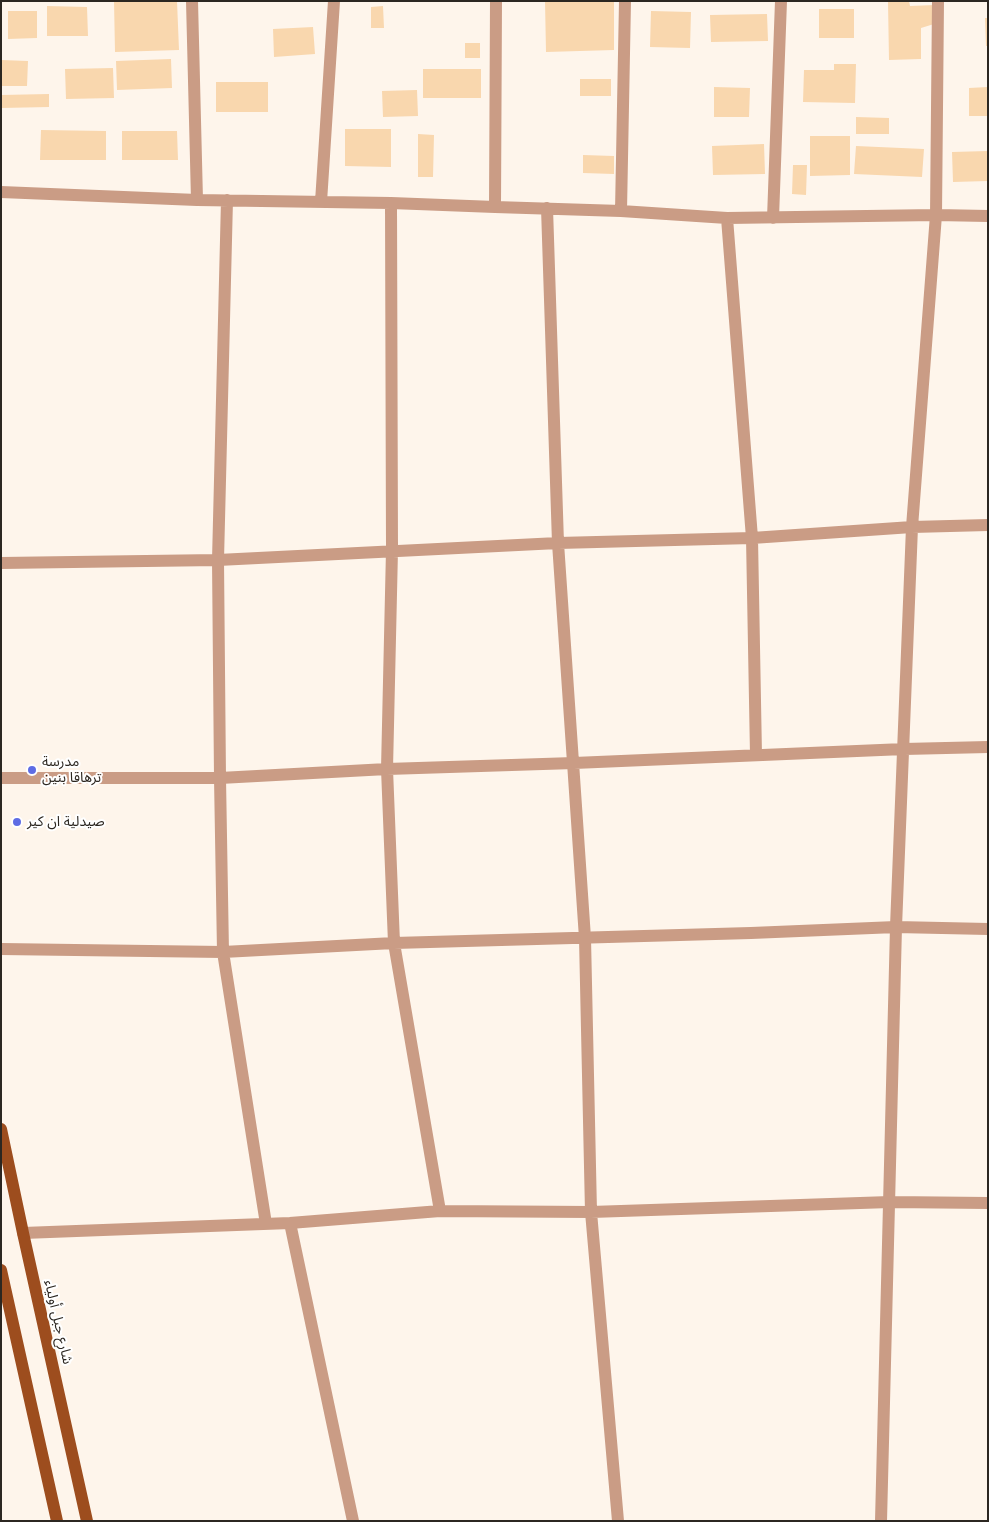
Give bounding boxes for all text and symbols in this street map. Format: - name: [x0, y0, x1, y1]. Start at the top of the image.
- place label: مدرسة ترهاقا بنين: [42, 754, 101, 786]
- marker: مدرسة ترهاقا بنين: [26, 764, 38, 776]
- place label: صيدلية ان كير: [27, 814, 105, 830]
- marker: صيدلية ان كير: [11, 816, 23, 828]
- street label: شارع جبل أولياء: [40, 1278, 76, 1366]

